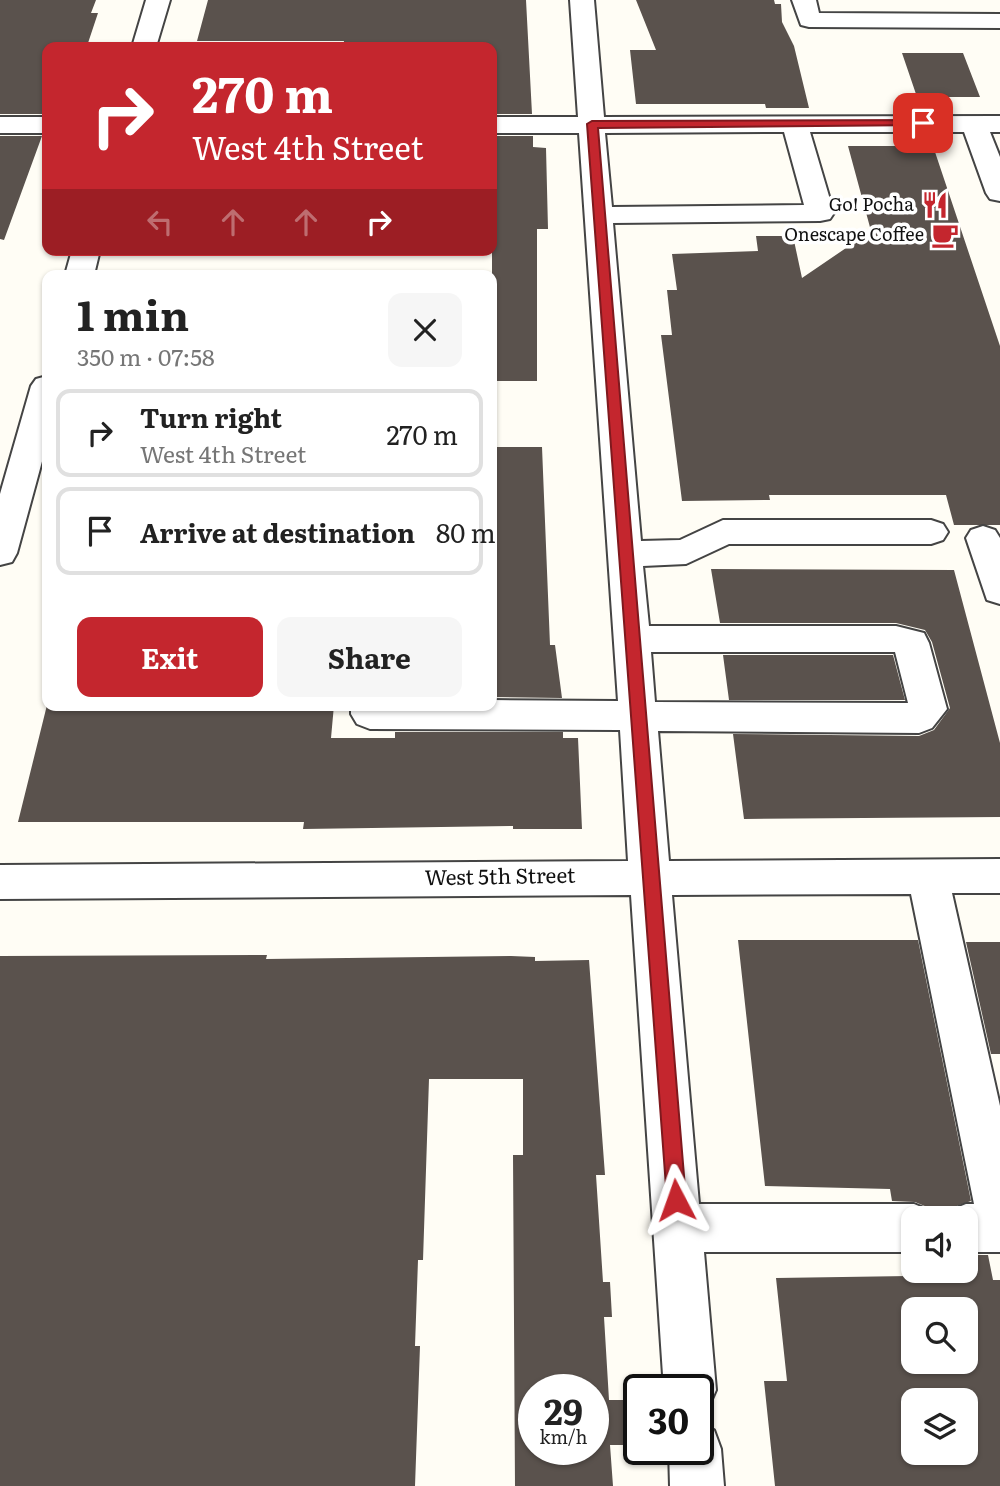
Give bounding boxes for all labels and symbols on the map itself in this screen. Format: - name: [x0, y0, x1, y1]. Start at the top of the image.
- pin: [893, 93, 953, 153]
- place label: Go! Pocha: [829, 190, 914, 217]
- restaurant icon: Go! Pocha: [920, 190, 950, 220]
- place label: Onescape Coffee: [784, 220, 924, 247]
- cafe icon: Onescape Coffee: [930, 220, 960, 250]
- street label: West 5th Street: [424, 858, 576, 891]
- position arrow: [639, 1163, 713, 1237]
- speed limit sign: 30: [623, 1374, 714, 1465]

